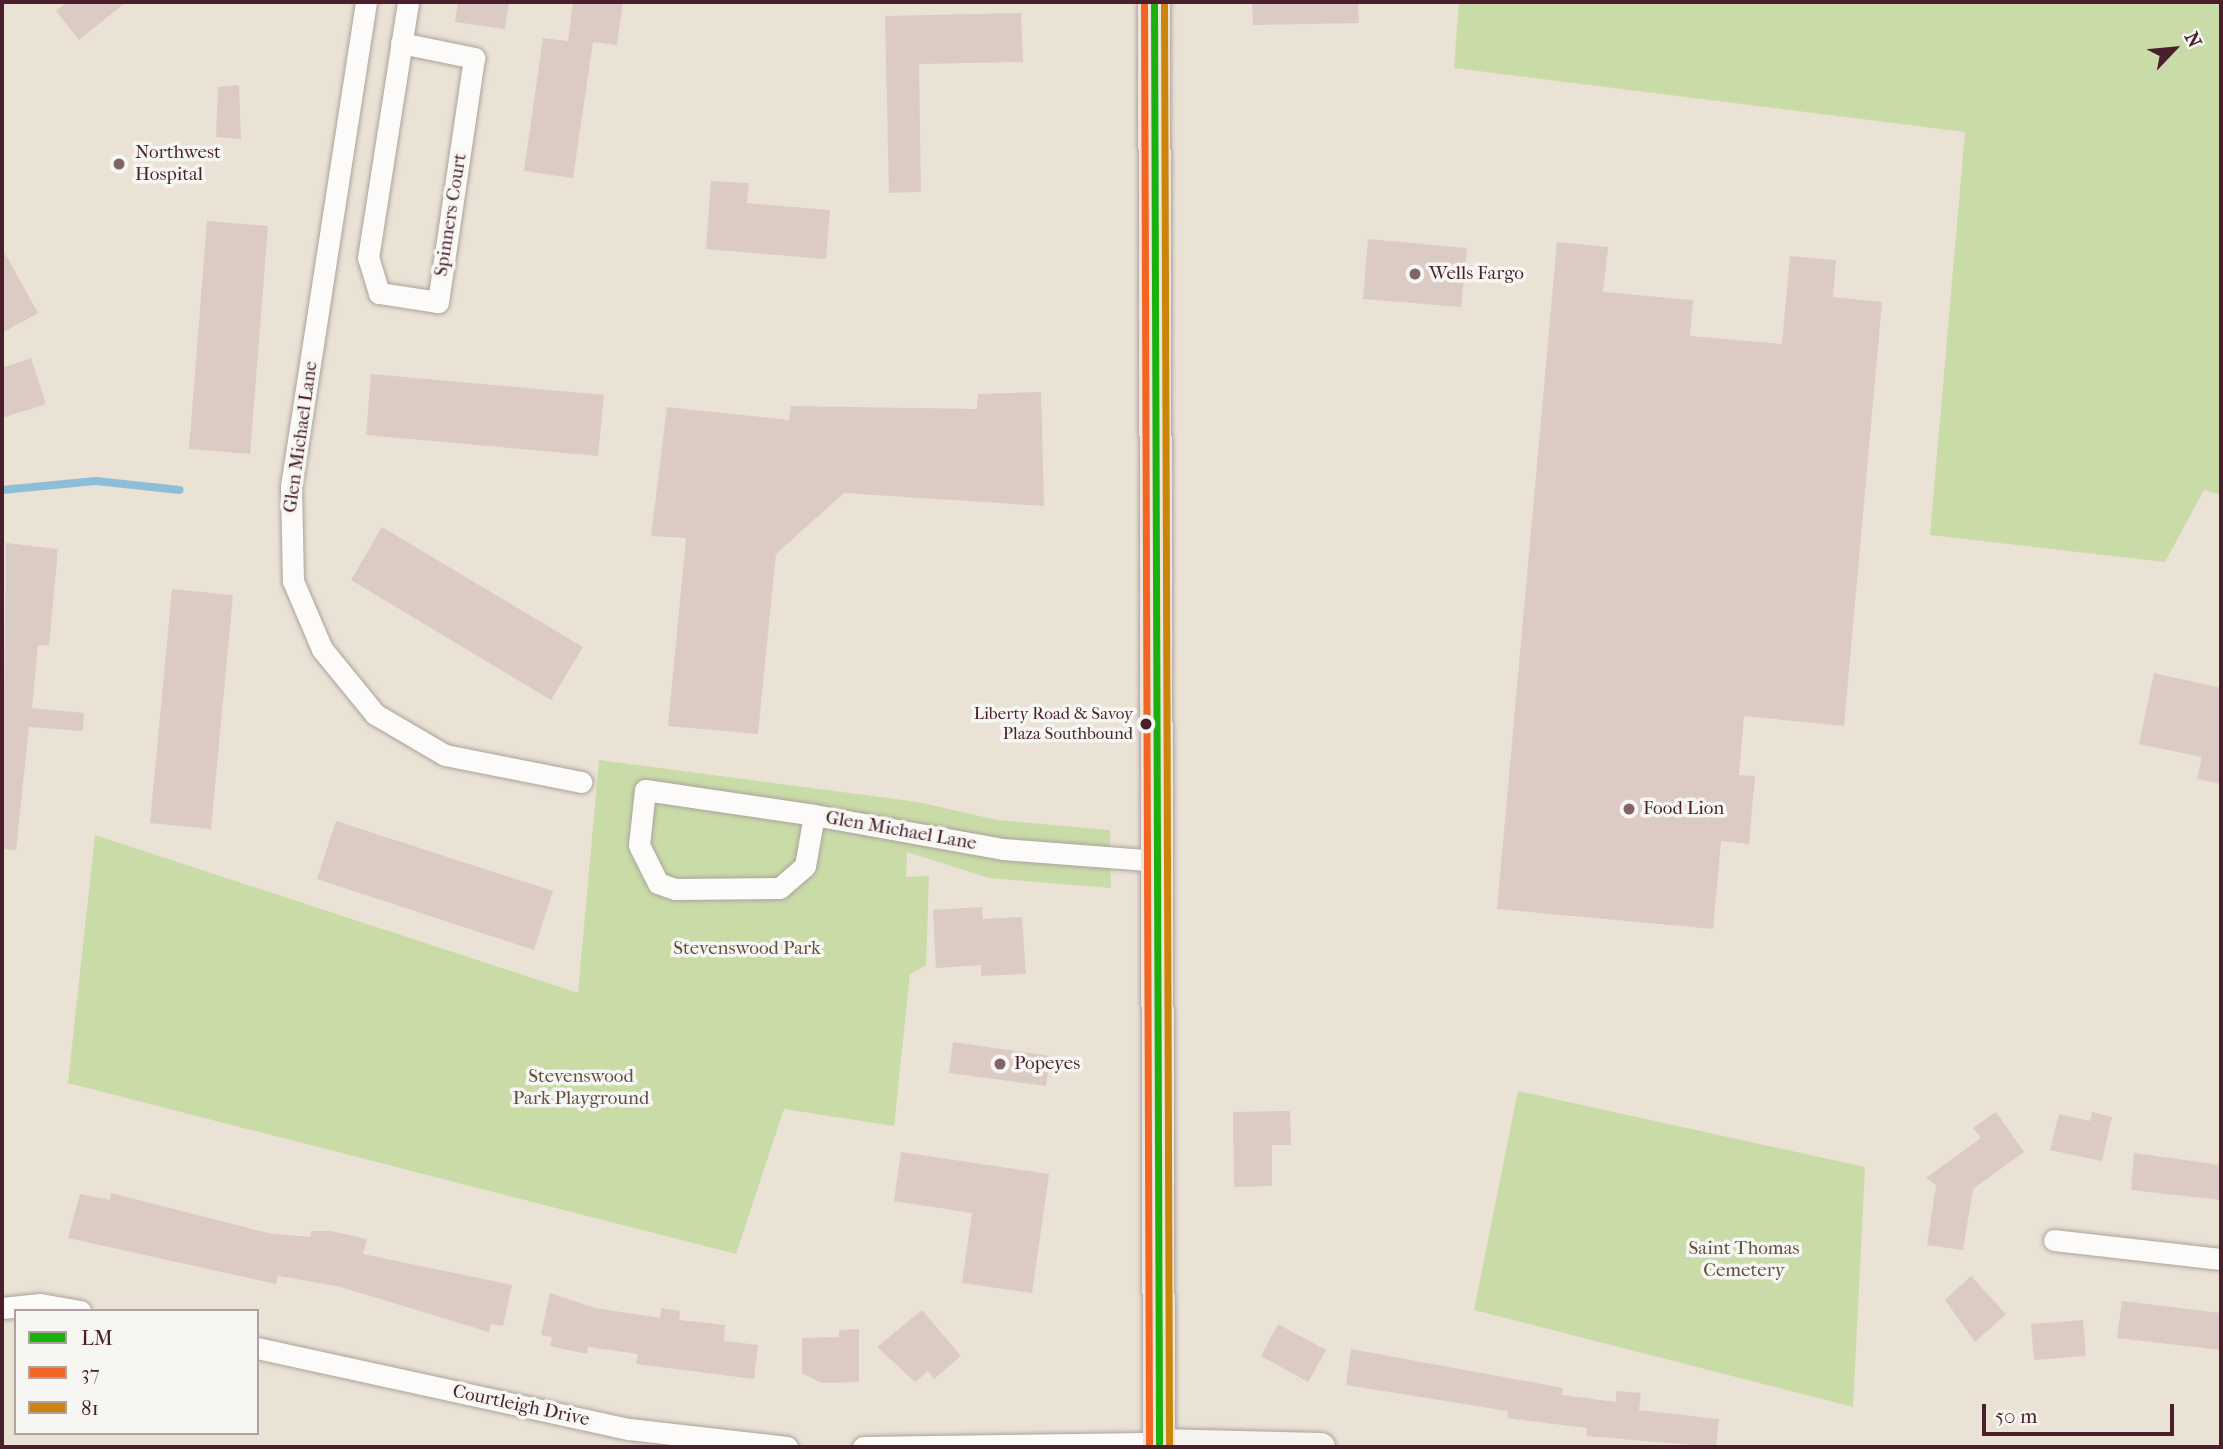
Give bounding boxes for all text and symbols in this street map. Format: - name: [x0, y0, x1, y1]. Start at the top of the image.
- north arrow: [2139, 14, 2209, 84]
- text: N: [2180, 28, 2206, 51]
- place label: Northwest Hospital: [135, 142, 221, 186]
- street label: Spinners Court: [430, 152, 472, 278]
- marker: Northwest Hospital: [109, 154, 129, 174]
- place label: Wells Fargo: [1429, 263, 1524, 285]
- marker: Wells Fargo: [1407, 266, 1423, 282]
- street label: Glen Michael Lane: [279, 360, 323, 514]
- place label: Liberty Road & Savoy Plaza Southbound: [974, 704, 1133, 744]
- marker: Liberty Road & Savoy Plaza Southbound: [1139, 717, 1153, 731]
- place label: Food Lion: [1643, 798, 1724, 820]
- marker: Food Lion: [1621, 801, 1637, 817]
- street label: Glen Michael Lane: [824, 806, 978, 856]
- park label: Stevenswood Park: [673, 938, 821, 960]
- place label: Popeyes: [1014, 1053, 1080, 1075]
- marker: Popeyes: [992, 1056, 1008, 1072]
- park label: Stevenswood Park Playground: [513, 1066, 649, 1110]
- park label: Saint Thomas Cemetery: [1689, 1238, 1799, 1282]
- legend: [14, 1309, 259, 1435]
- text: LM: [81, 1326, 113, 1350]
- text: 37: [81, 1361, 100, 1385]
- street label: Courtleigh Drive: [450, 1380, 592, 1432]
- scale bar: [1985, 1390, 2178, 1434]
- text: 81: [81, 1396, 99, 1420]
- text: 50 m: [1995, 1404, 2038, 1428]

